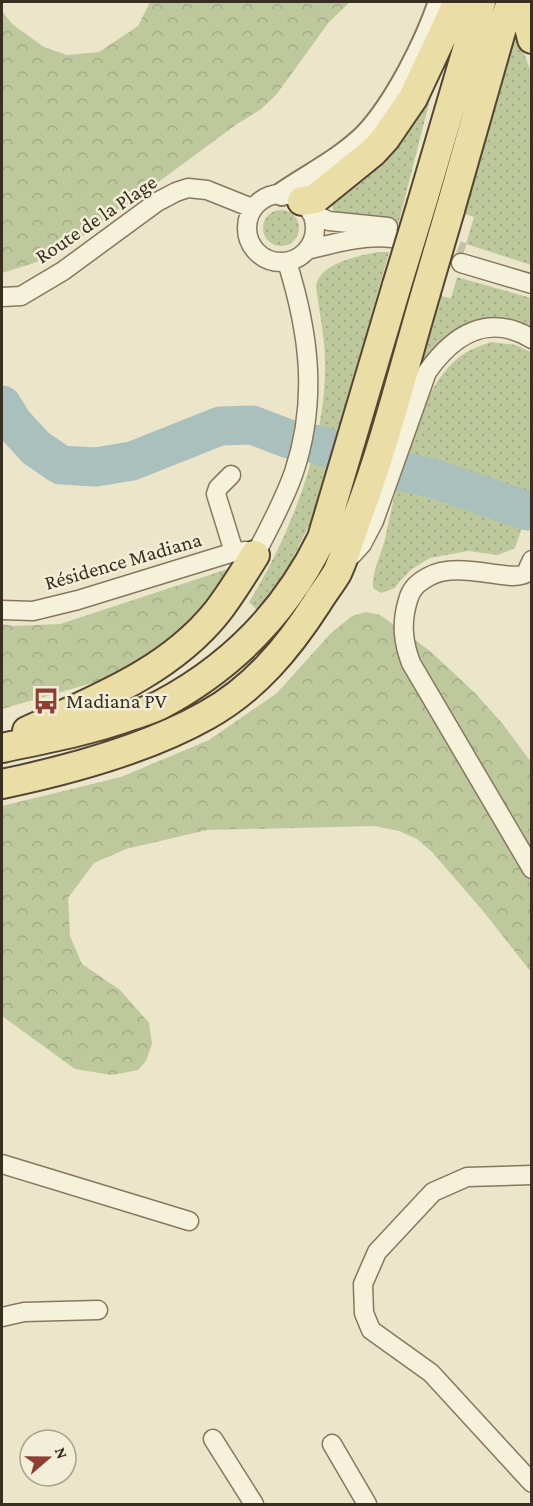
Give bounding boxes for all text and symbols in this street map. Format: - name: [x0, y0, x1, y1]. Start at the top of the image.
- street label: Route de la Plage: [31, 170, 161, 268]
- street label: Résidence Madiana: [42, 527, 204, 595]
- bus stop icon: Madiana PV: [31, 686, 61, 716]
- place label: Madiana PV: [66, 689, 167, 713]
- north arrow: [18, 1428, 78, 1488]
- text: N: [52, 1445, 72, 1461]

